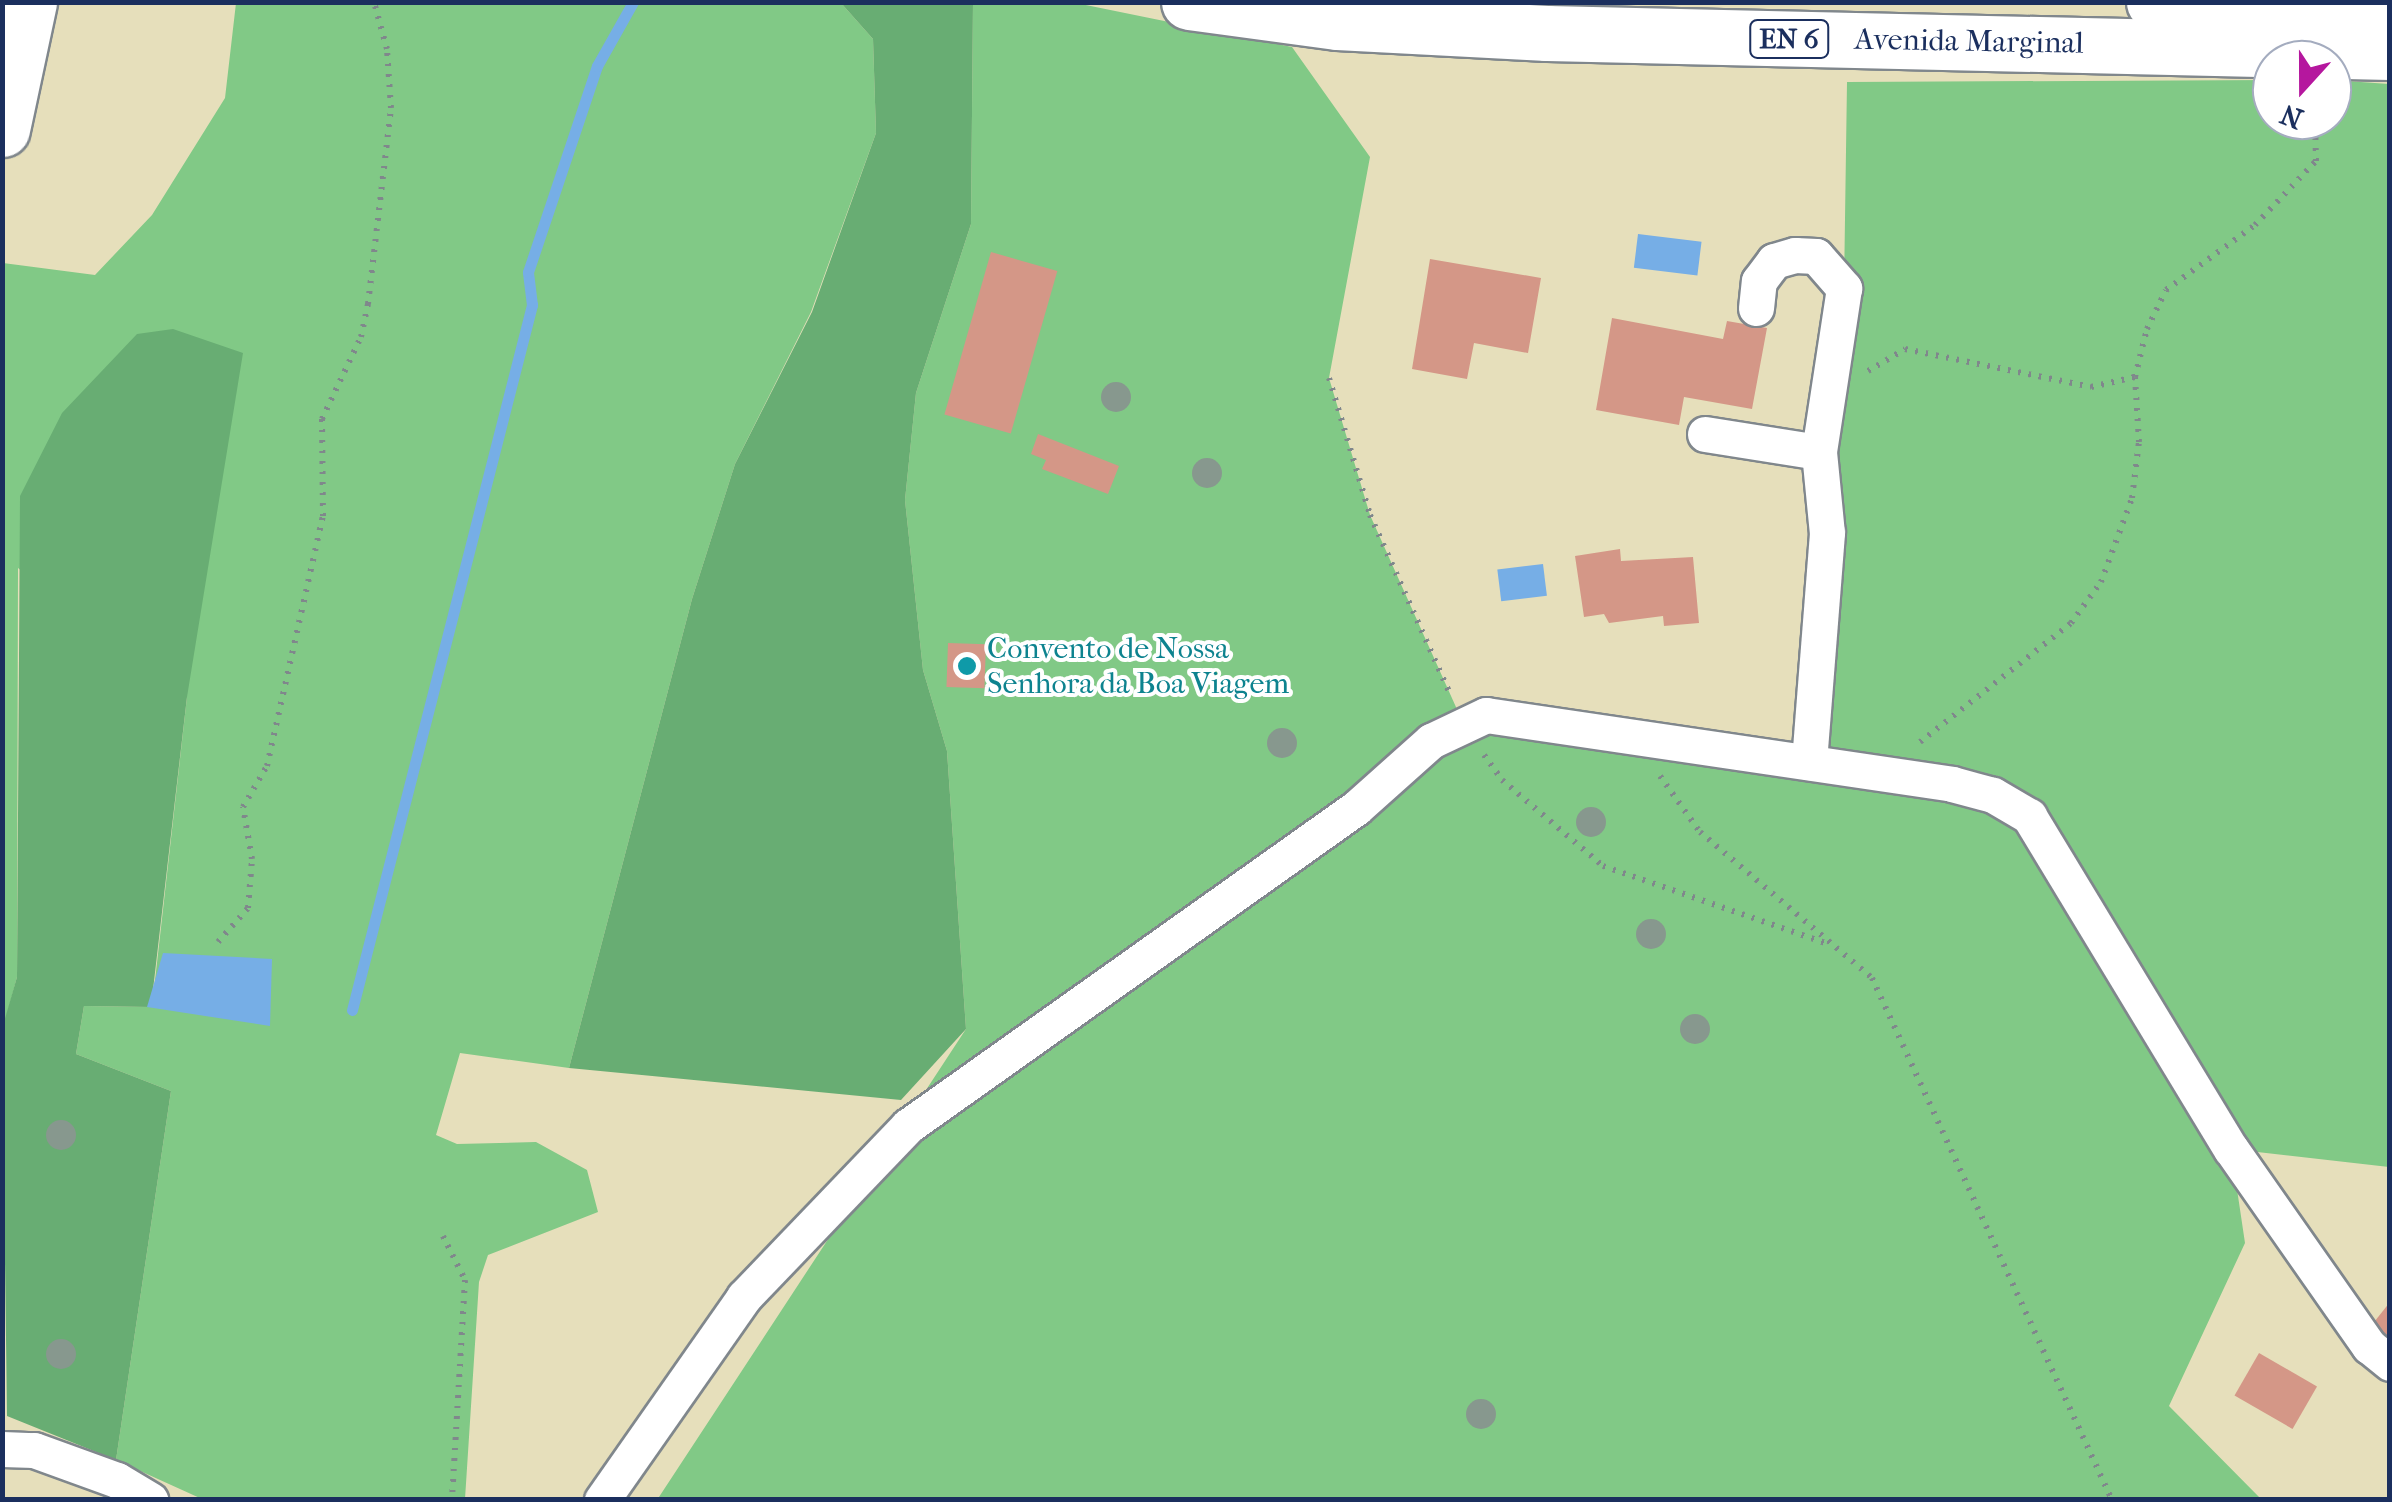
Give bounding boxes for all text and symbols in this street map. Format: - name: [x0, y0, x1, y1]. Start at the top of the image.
- road number: EN 6: [1749, 16, 1829, 62]
- street label: Avenida Marginal: [1854, 22, 2084, 62]
- north arrow: [2252, 40, 2352, 140]
- text: N: [2276, 97, 2308, 136]
- place label: Convento de Nossa Senhora da Boa Viagem: [987, 631, 1289, 702]
- marker: Convento de Nossa Senhora da Boa Viagem: [956, 655, 978, 677]

